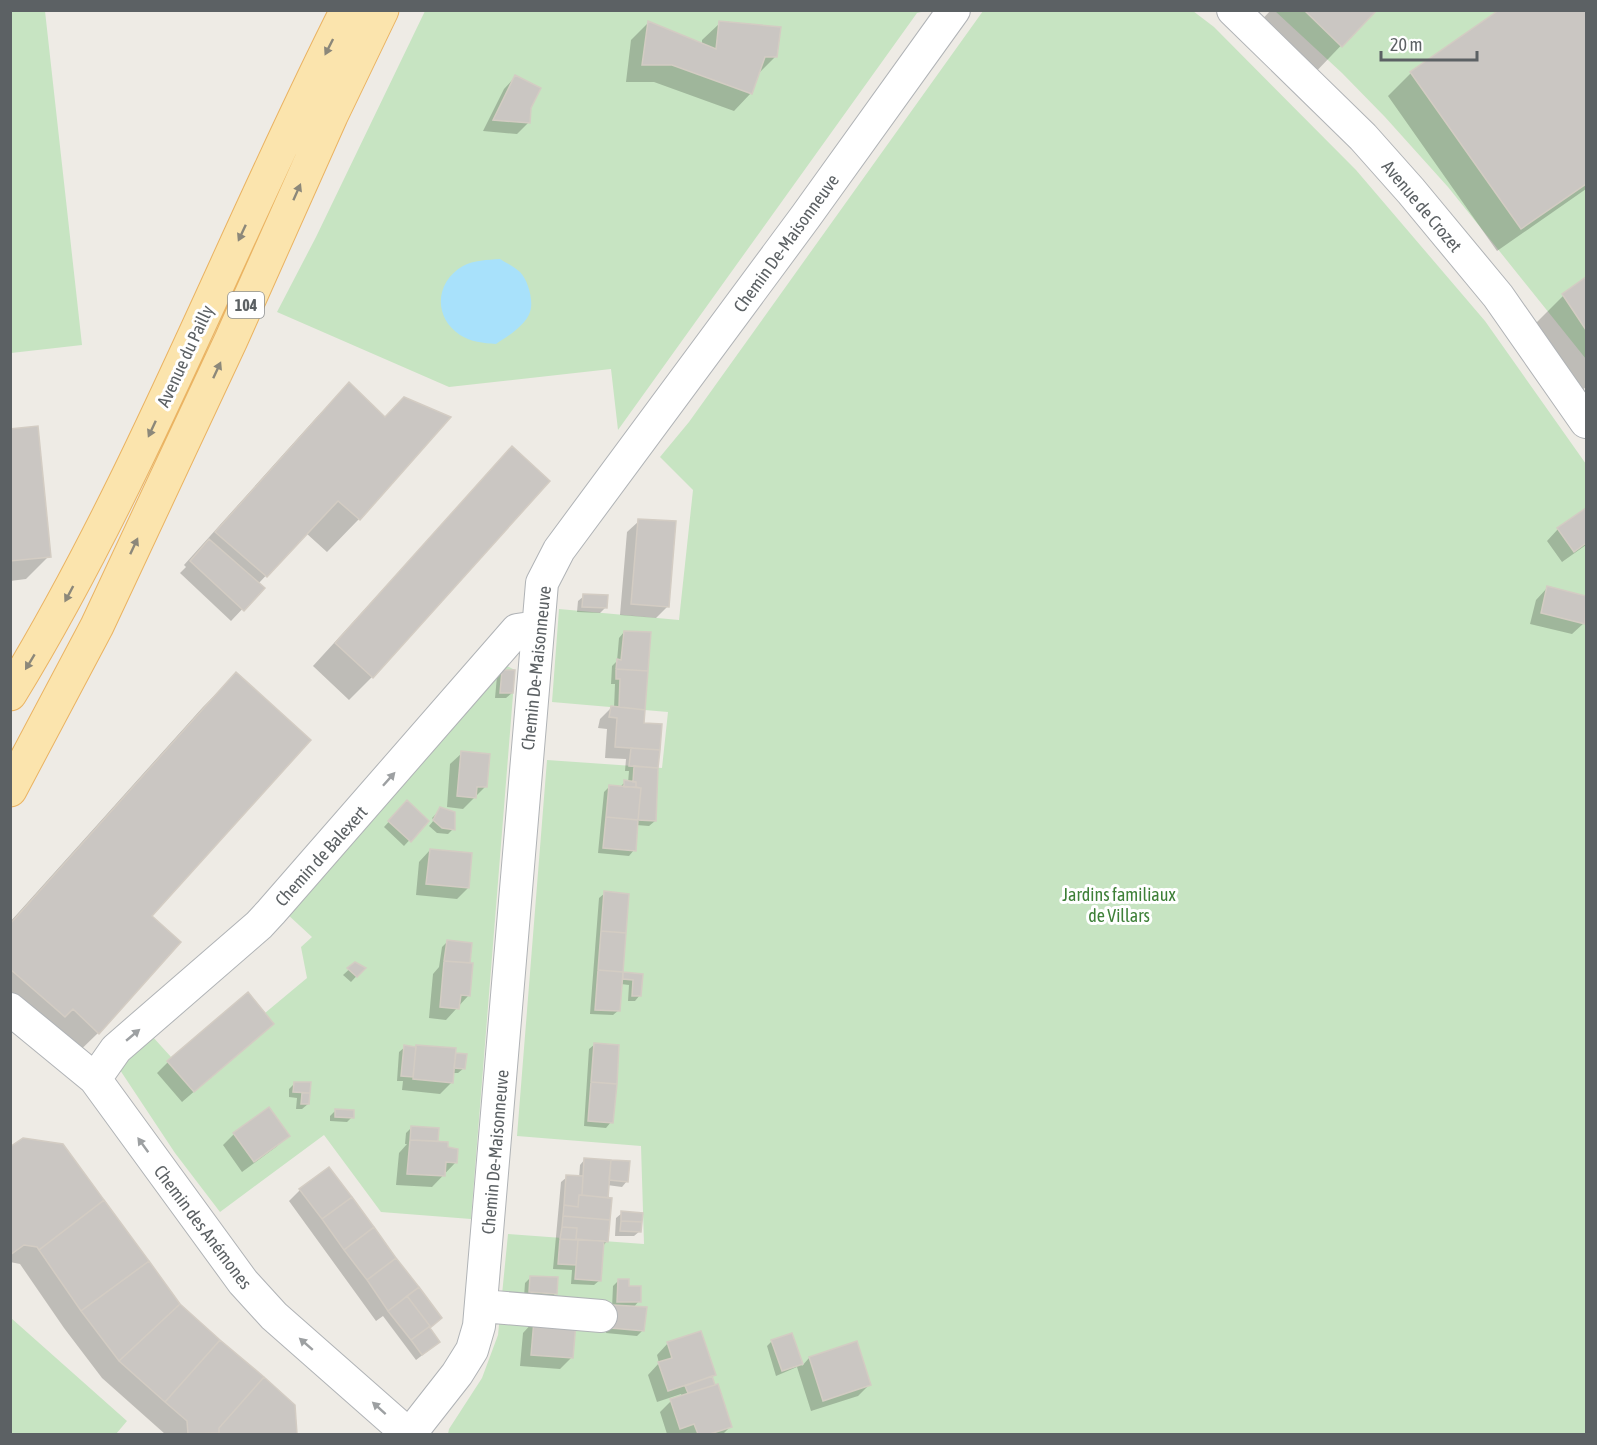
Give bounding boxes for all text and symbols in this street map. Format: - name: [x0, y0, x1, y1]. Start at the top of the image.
- scale bar: [1381, 24, 1477, 62]
- text: 20 m: [1390, 34, 1422, 55]
- one-way arrow: [324, 39, 333, 56]
- street label: Avenue de Crozet: [1378, 156, 1466, 256]
- street label: Chemin De-Maisonneuve: [729, 170, 843, 316]
- one-way arrow: [292, 183, 302, 201]
- one-way arrow: [237, 224, 247, 242]
- road number: 104: [228, 292, 264, 318]
- street label: Avenue du Pailly: [152, 302, 218, 410]
- one-way arrow: [212, 361, 221, 378]
- one-way arrow: [147, 420, 156, 437]
- one-way arrow: [130, 538, 139, 555]
- one-way arrow: [64, 585, 74, 602]
- street label: Chemin De-Maisonneuve: [517, 585, 555, 751]
- one-way arrow: [24, 654, 35, 670]
- one-way arrow: [382, 772, 395, 787]
- street label: Chemin de Balexert: [271, 802, 371, 910]
- park label: Jardins familiaux de Villars: [1062, 884, 1176, 926]
- one-way arrow: [125, 1029, 140, 1042]
- street label: Chemin De-Maisonneuve: [477, 1069, 513, 1235]
- one-way arrow: [137, 1138, 149, 1154]
- street label: Chemin des Anémones: [150, 1161, 256, 1293]
- one-way arrow: [299, 1338, 314, 1351]
- one-way arrow: [372, 1402, 387, 1415]

